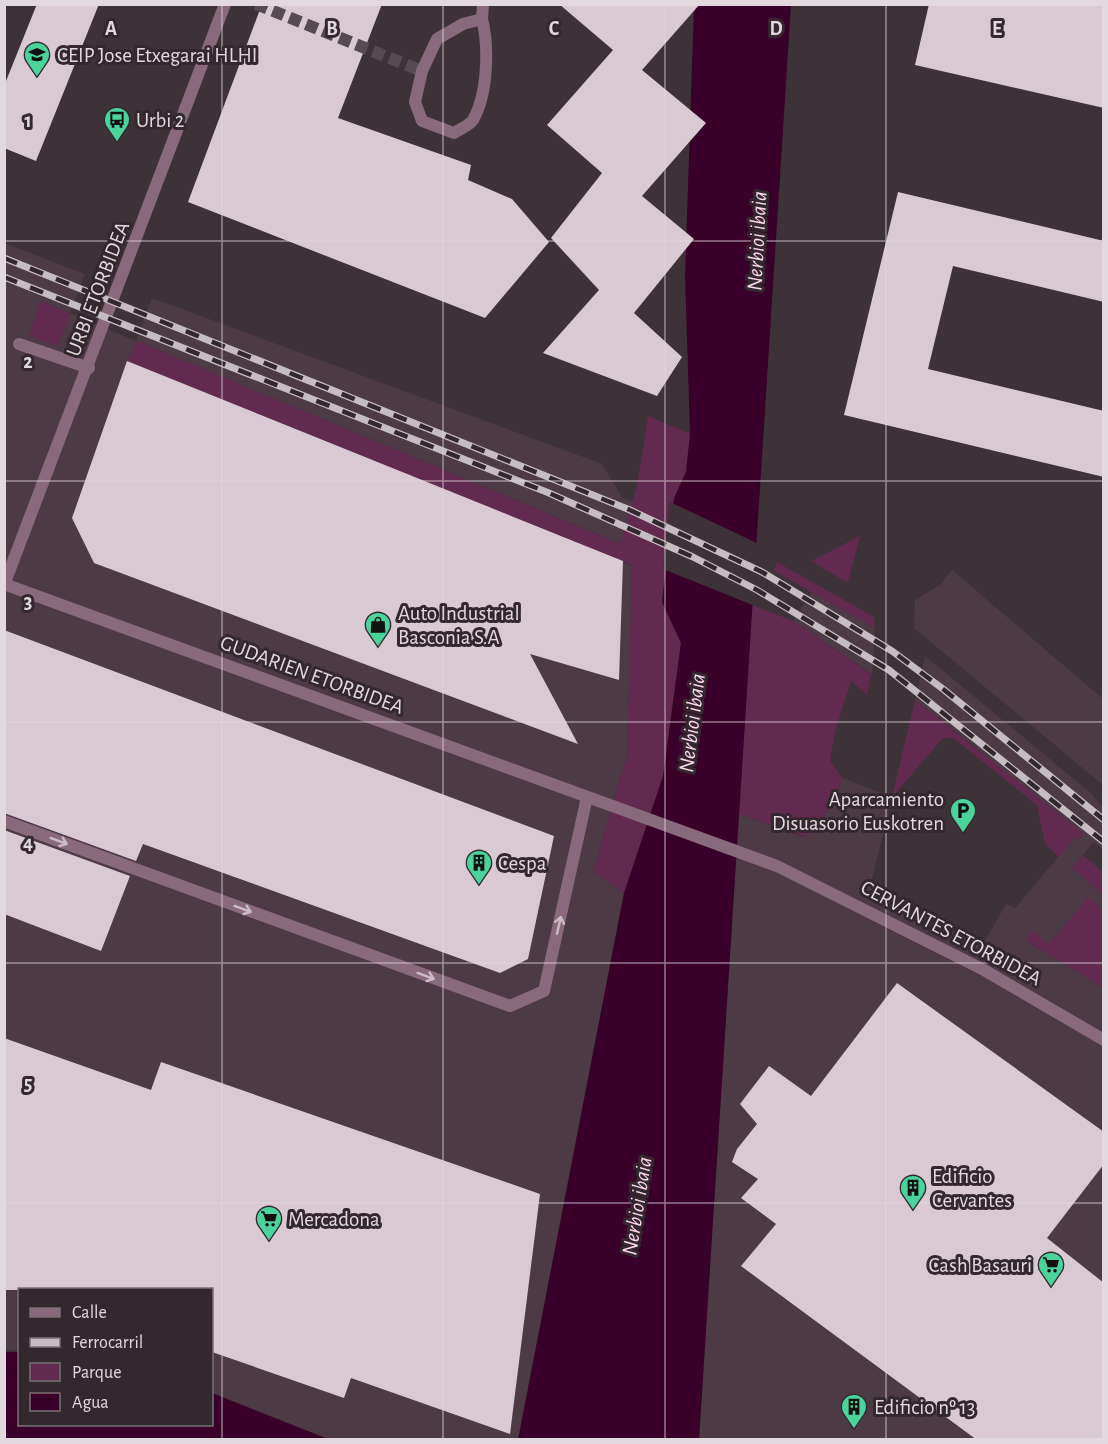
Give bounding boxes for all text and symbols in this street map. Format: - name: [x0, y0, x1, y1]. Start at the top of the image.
- text: A: [105, 19, 117, 39]
- text: B: [326, 19, 338, 39]
- text: C: [549, 19, 560, 39]
- text: D: [769, 19, 783, 39]
- text: E: [992, 19, 1002, 39]
- school or university icon: CEIP Jose Etxegarai HLHI: [22, 40, 52, 78]
- place label: CEIP Jose Etxegarai HLHI: [57, 45, 257, 66]
- bus stop icon: Urbi 2: [102, 105, 132, 143]
- place label: Urbi 2: [136, 110, 184, 131]
- text: 1: [24, 111, 32, 131]
- water label: Nerbioi ibaia: [743, 191, 771, 291]
- street label: URBI ETORBIDEA: [63, 219, 133, 359]
- text: 2: [23, 352, 33, 372]
- text: 3: [24, 592, 32, 612]
- place label: Auto Industrial Basconia S.A: [398, 603, 520, 648]
- shop icon: Auto Industrial Basconia S.A: [363, 610, 393, 648]
- street label: GUDARIEN ETORBIDEA: [217, 632, 407, 718]
- water label: Nerbioi ibaia: [675, 672, 709, 774]
- place label: Aparcamiento Disuasorio Euskotren: [772, 789, 944, 834]
- parking icon: Aparcamiento Disuasorio Euskotren: [948, 796, 978, 834]
- text: 4: [23, 833, 33, 853]
- one-way arrow: [50, 837, 68, 848]
- building icon: Cespa: [464, 848, 494, 886]
- place label: Cespa: [498, 853, 547, 874]
- street label: CERVANTES ETORBIDEA: [857, 877, 1045, 989]
- one-way arrow: [233, 904, 251, 915]
- one-way arrow: [554, 915, 565, 935]
- one-way arrow: [416, 971, 434, 982]
- text: 5: [24, 1074, 32, 1094]
- water label: Nerbioi ibaia: [618, 1155, 656, 1257]
- place label: Edificio Cervantes: [932, 1166, 1012, 1211]
- building icon: Edificio Cervantes: [898, 1173, 928, 1211]
- supermarket icon: Mercadona: [254, 1204, 284, 1242]
- place label: Mercadona: [288, 1209, 380, 1230]
- supermarket icon: Cash Basauri: [1036, 1250, 1066, 1288]
- place label: Cash Basauri: [928, 1255, 1032, 1276]
- legend: [18, 1288, 213, 1426]
- text: Calle: [72, 1304, 107, 1322]
- text: Ferrocarril: [72, 1334, 143, 1352]
- text: Parque: [72, 1364, 121, 1382]
- building icon: Edificio nº 13: [839, 1392, 869, 1430]
- text: Agua: [72, 1394, 109, 1412]
- place label: Edificio nº 13: [874, 1397, 975, 1418]

